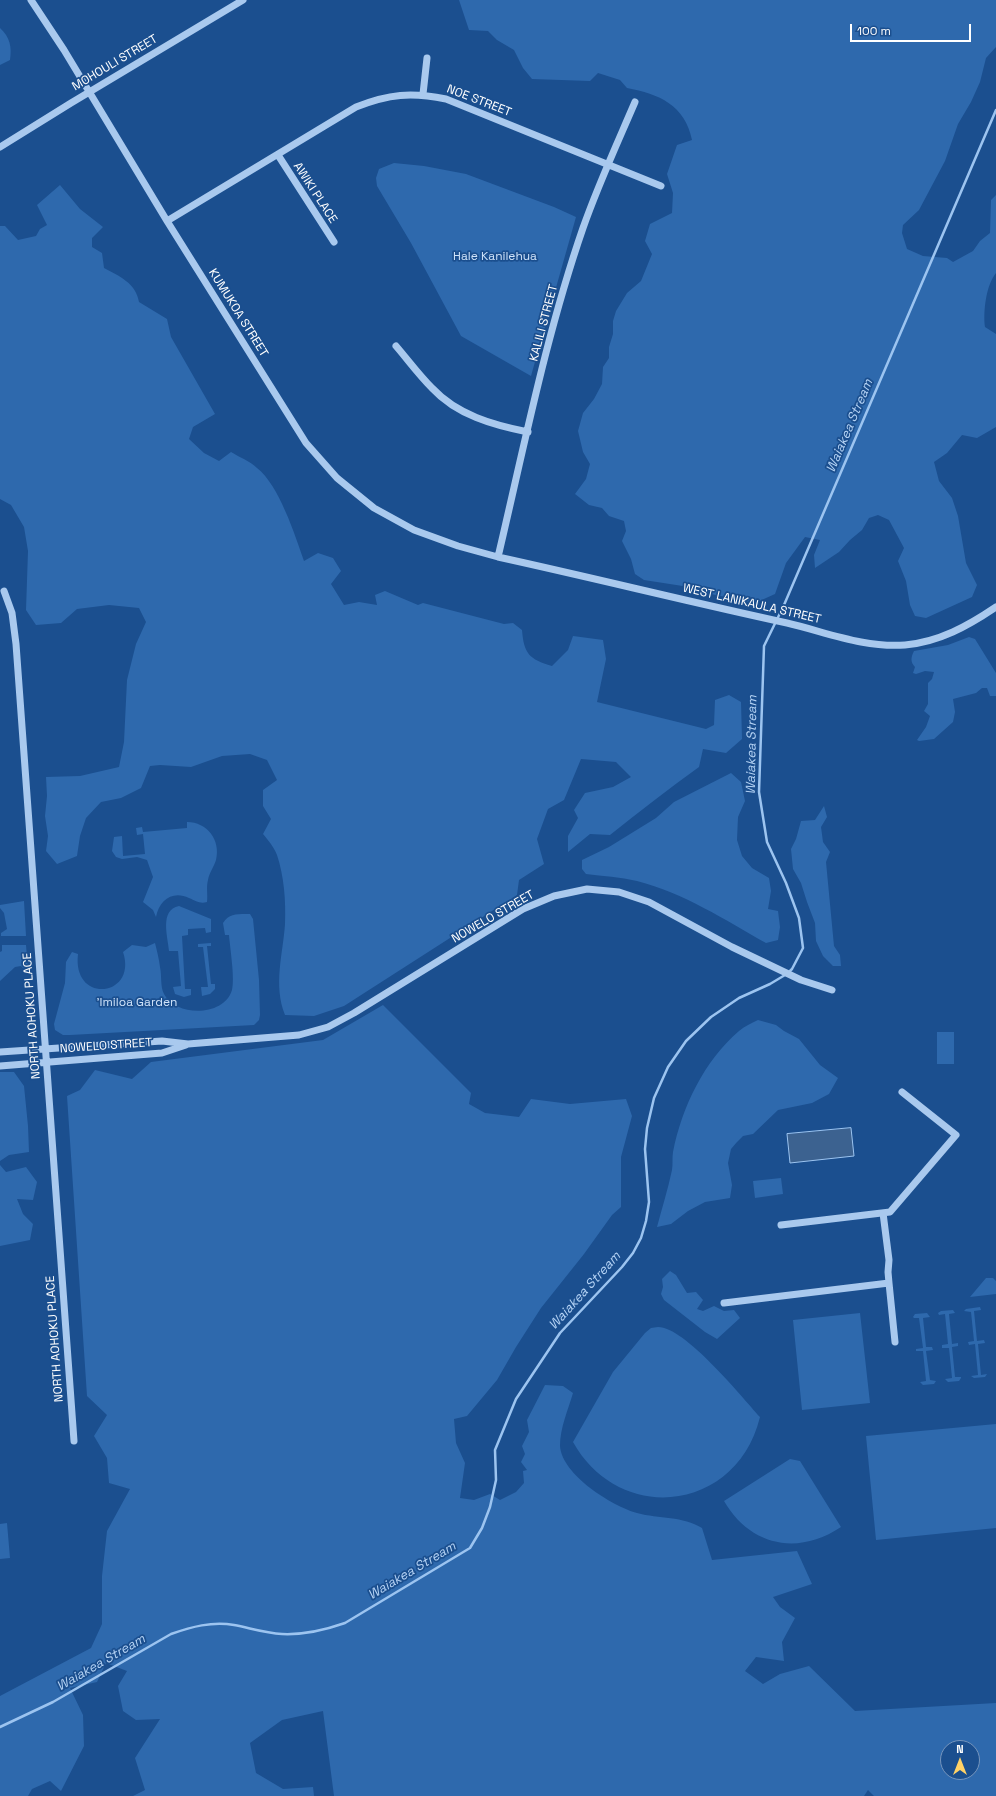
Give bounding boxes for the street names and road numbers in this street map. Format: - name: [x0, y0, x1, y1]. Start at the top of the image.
- street label: MOHOULI STREET: [70, 32, 160, 94]
- street label: NOE STREET: [445, 82, 513, 120]
- street label: AWIKI PLACE: [290, 160, 340, 226]
- street label: KUMUKOA STREET: [205, 266, 271, 360]
- street label: KALILI STREET: [527, 283, 561, 363]
- street label: WEST LANIKAULA STREET: [681, 581, 823, 627]
- street label: NOWELO STREET: [449, 888, 537, 946]
- street label: NORTH AOHOKU PLACE: [20, 952, 44, 1080]
- street label: NOWELO STREET: [59, 1036, 153, 1056]
- street label: NORTH AOHOKU PLACE: [43, 1275, 67, 1403]

